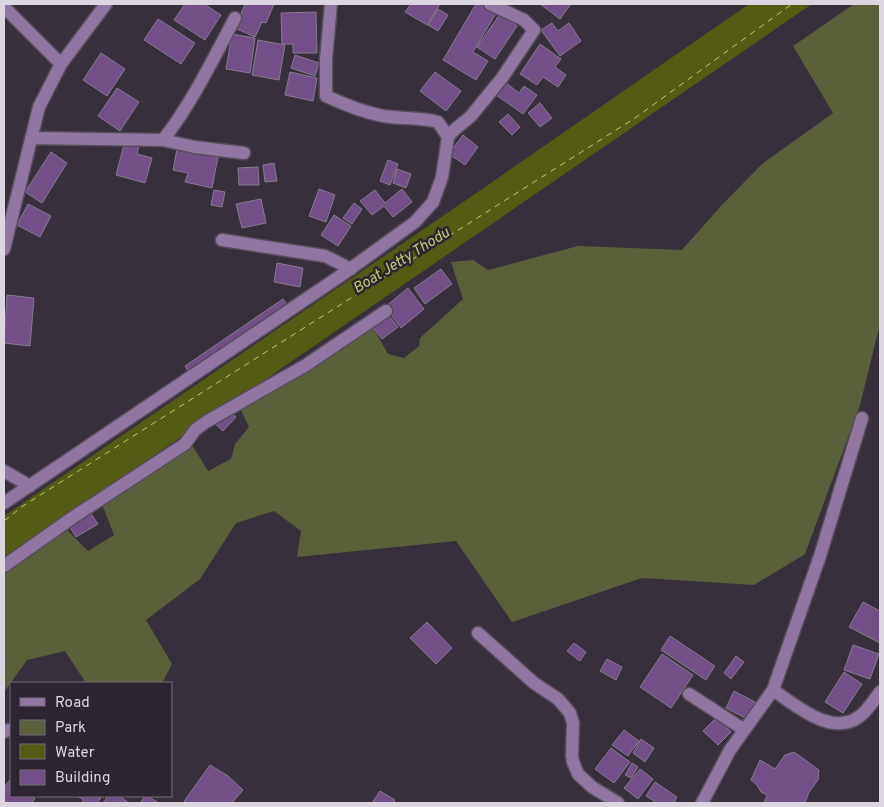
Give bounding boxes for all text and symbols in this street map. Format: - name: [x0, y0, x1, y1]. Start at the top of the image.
- water label: Boat Jetty Thodu: [350, 223, 454, 299]
- legend: [10, 682, 172, 797]
- text: Road: [55, 694, 90, 713]
- text: Park: [55, 719, 86, 738]
- text: Water: [55, 744, 95, 763]
- text: Building: [55, 769, 110, 788]

